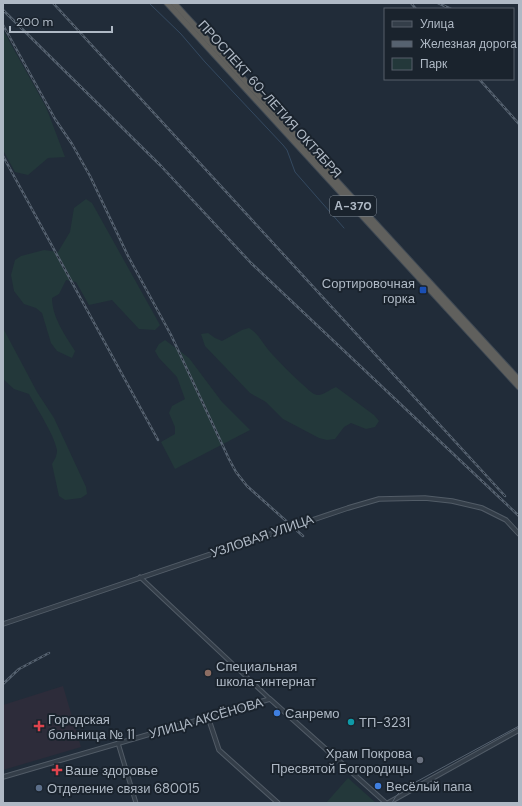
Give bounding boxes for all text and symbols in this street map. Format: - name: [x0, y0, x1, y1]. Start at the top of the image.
- scale bar: [10, 8, 112, 34]
- legend: [384, 8, 514, 80]
- text: 200 m: [16, 14, 53, 30]
- text: Улица: [420, 16, 454, 32]
- street label: ПРОСПЕКТ 60-ЛЕТИЯ ОКТЯБРЯ: [195, 17, 345, 181]
- text: Железная дорога: [420, 36, 517, 52]
- text: Парк: [420, 56, 448, 72]
- road number: А-370: [330, 196, 376, 216]
- place label: Сортировочная горка: [322, 275, 416, 307]
- marker: Сортировочная горка: [418, 285, 428, 295]
- street label: УЗЛОВАЯ УЛИЦА: [208, 510, 316, 562]
- place label: Специальная школа-интернат: [216, 658, 316, 690]
- marker: Специальная школа-интернат: [203, 668, 213, 678]
- street label: УЛИЦА АКСЁНОВА: [147, 693, 265, 742]
- place label: Санремо: [285, 705, 340, 722]
- marker: Санремо: [272, 708, 282, 718]
- place label: Городская больница № 11: [48, 711, 135, 743]
- place label: ТП-3231: [359, 714, 410, 731]
- marker: ТП-3231: [346, 717, 356, 727]
- marker: Городская больница № 11: [33, 720, 45, 732]
- place label: Храм Покрова Пресвятой Богородицы: [271, 745, 413, 777]
- marker: Храм Покрова Пресвятой Богородицы: [415, 755, 425, 765]
- place label: Ваше здоровье: [65, 762, 158, 779]
- marker: Ваше здоровье: [52, 765, 62, 775]
- place label: Весёлый папа: [386, 778, 473, 795]
- place label: Отделение связи 680015: [47, 780, 200, 797]
- marker: Весёлый папа: [373, 781, 383, 791]
- marker: Отделение связи 680015: [34, 783, 44, 793]

